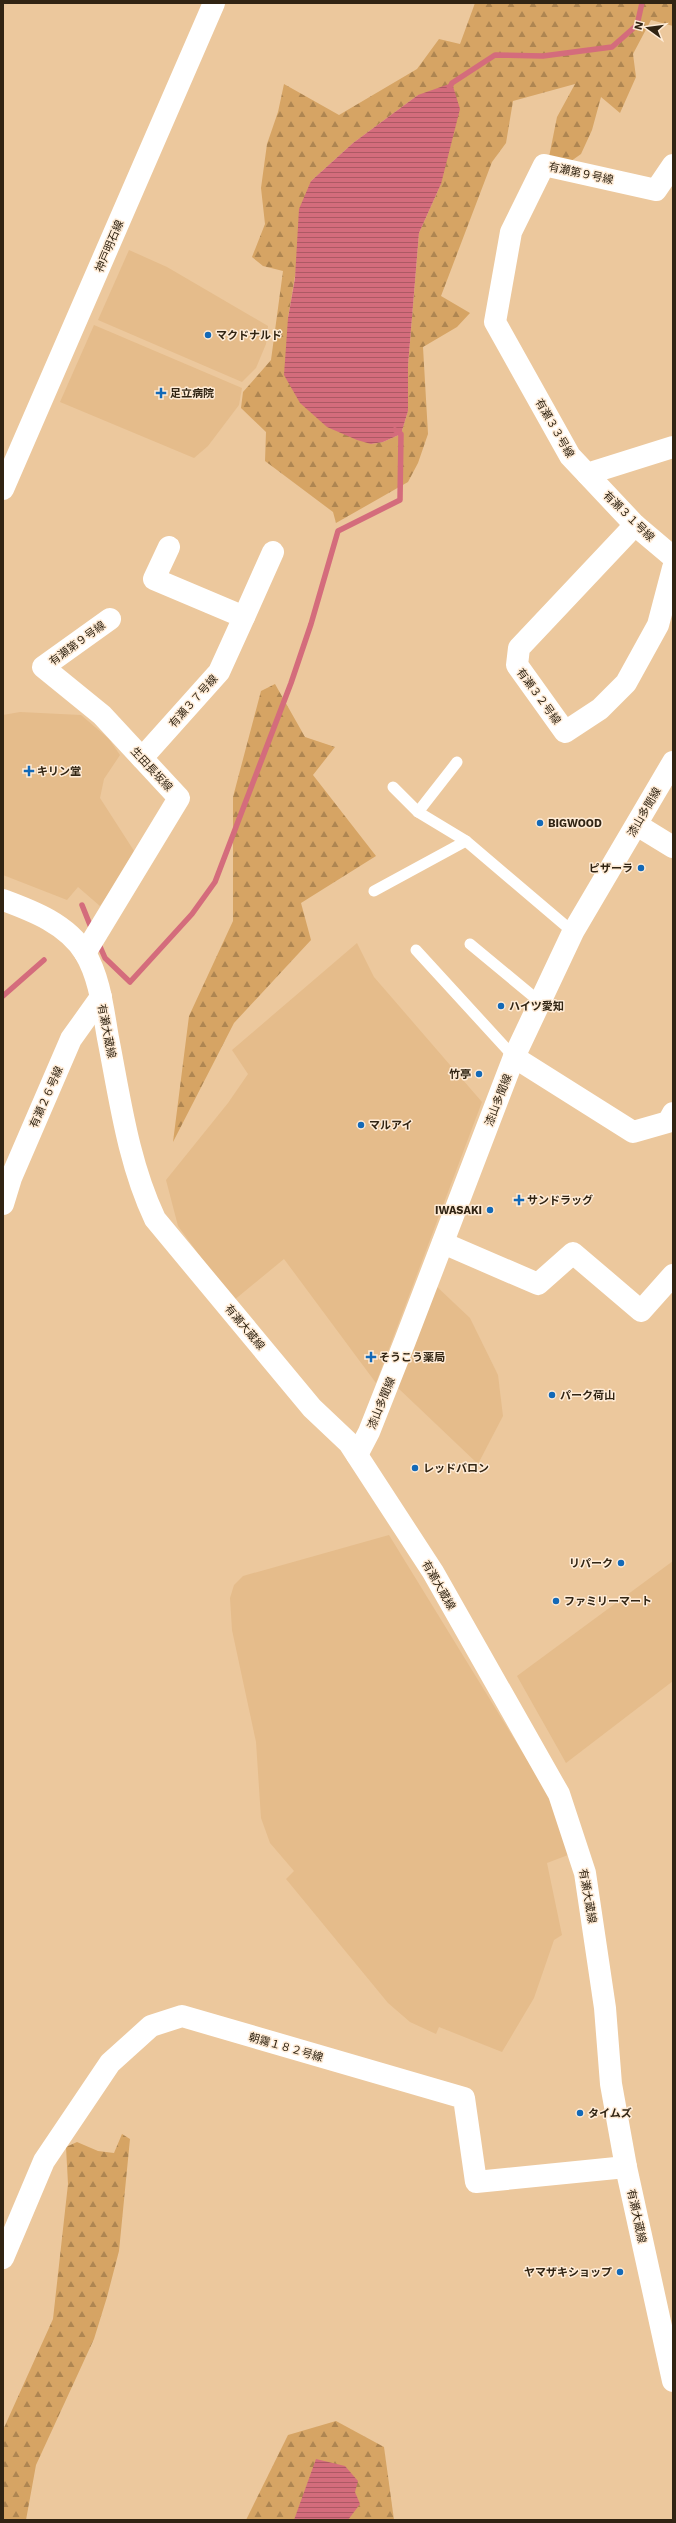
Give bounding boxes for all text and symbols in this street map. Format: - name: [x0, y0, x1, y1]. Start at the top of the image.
- north arrow: [628, 8, 668, 48]
- text: N: [631, 20, 646, 31]
- street label: 有瀬第９号線: [547, 160, 615, 187]
- street label: 神戸明石線: [93, 218, 126, 274]
- place label: マクドナルド: [216, 329, 282, 342]
- marker: マクドナルド: [203, 330, 213, 340]
- marker: 足立病院: [155, 387, 167, 399]
- place label: 足立病院: [170, 387, 214, 400]
- street label: 有瀬３３号線: [532, 396, 577, 460]
- street label: 有瀬３１号線: [600, 489, 657, 544]
- street label: 有瀬第９号線: [47, 619, 108, 668]
- street label: 有瀬３２号線: [514, 666, 563, 727]
- street label: 有瀬３７号線: [166, 672, 220, 730]
- street label: 生田長坂線: [128, 745, 175, 794]
- place label: キリン堂: [37, 765, 81, 778]
- marker: キリン堂: [24, 766, 34, 776]
- street label: 漆山多聞線: [625, 785, 664, 839]
- place label: BIGWOOD: [548, 817, 602, 830]
- marker: BIGWOOD: [535, 818, 545, 828]
- place label: ピザーラ: [589, 862, 633, 875]
- marker: ピザーラ: [636, 863, 646, 873]
- place label: ハイツ愛知: [509, 1000, 564, 1013]
- marker: ハイツ愛知: [496, 1001, 506, 1011]
- street label: 有瀬大蔵線: [95, 1003, 118, 1059]
- street label: 有瀬２６号線: [27, 1064, 66, 1130]
- place label: 竹亭: [449, 1068, 471, 1081]
- marker: 竹亭: [474, 1069, 484, 1079]
- street label: 漆山多聞線: [483, 1072, 514, 1128]
- place label: マルアイ: [369, 1119, 412, 1132]
- marker: マルアイ: [356, 1120, 366, 1130]
- place label: サンドラッグ: [527, 1194, 593, 1207]
- marker: サンドラッグ: [514, 1195, 524, 1205]
- place label: IWASAKI: [435, 1204, 482, 1217]
- marker: IWASAKI: [485, 1205, 495, 1215]
- street label: 有瀬大蔵線: [222, 1302, 267, 1353]
- place label: そうこう薬局: [379, 1351, 445, 1364]
- marker: そうこう薬局: [366, 1352, 376, 1362]
- street label: 漆山多聞線: [365, 1375, 398, 1431]
- place label: パーク荷山: [560, 1389, 615, 1402]
- marker: パーク荷山: [547, 1390, 557, 1400]
- place label: レッドバロン: [423, 1462, 489, 1475]
- marker: レッドバロン: [410, 1463, 420, 1473]
- place label: リパーク: [569, 1557, 613, 1570]
- street label: 有瀬大蔵線: [419, 1558, 458, 1612]
- marker: リパーク: [616, 1558, 626, 1568]
- place label: ファミリーマート: [564, 1595, 652, 1608]
- marker: ファミリーマート: [551, 1596, 561, 1606]
- street label: 有瀬大蔵線: [576, 1868, 599, 1924]
- street label: 朝霧１８２号線: [247, 2031, 325, 2064]
- place label: タイムズ: [588, 2107, 632, 2120]
- marker: タイムズ: [575, 2108, 585, 2118]
- street label: 有瀬大蔵線: [624, 2188, 649, 2244]
- place label: ヤマザキショップ: [524, 2266, 612, 2279]
- marker: ヤマザキショップ: [615, 2267, 625, 2277]

